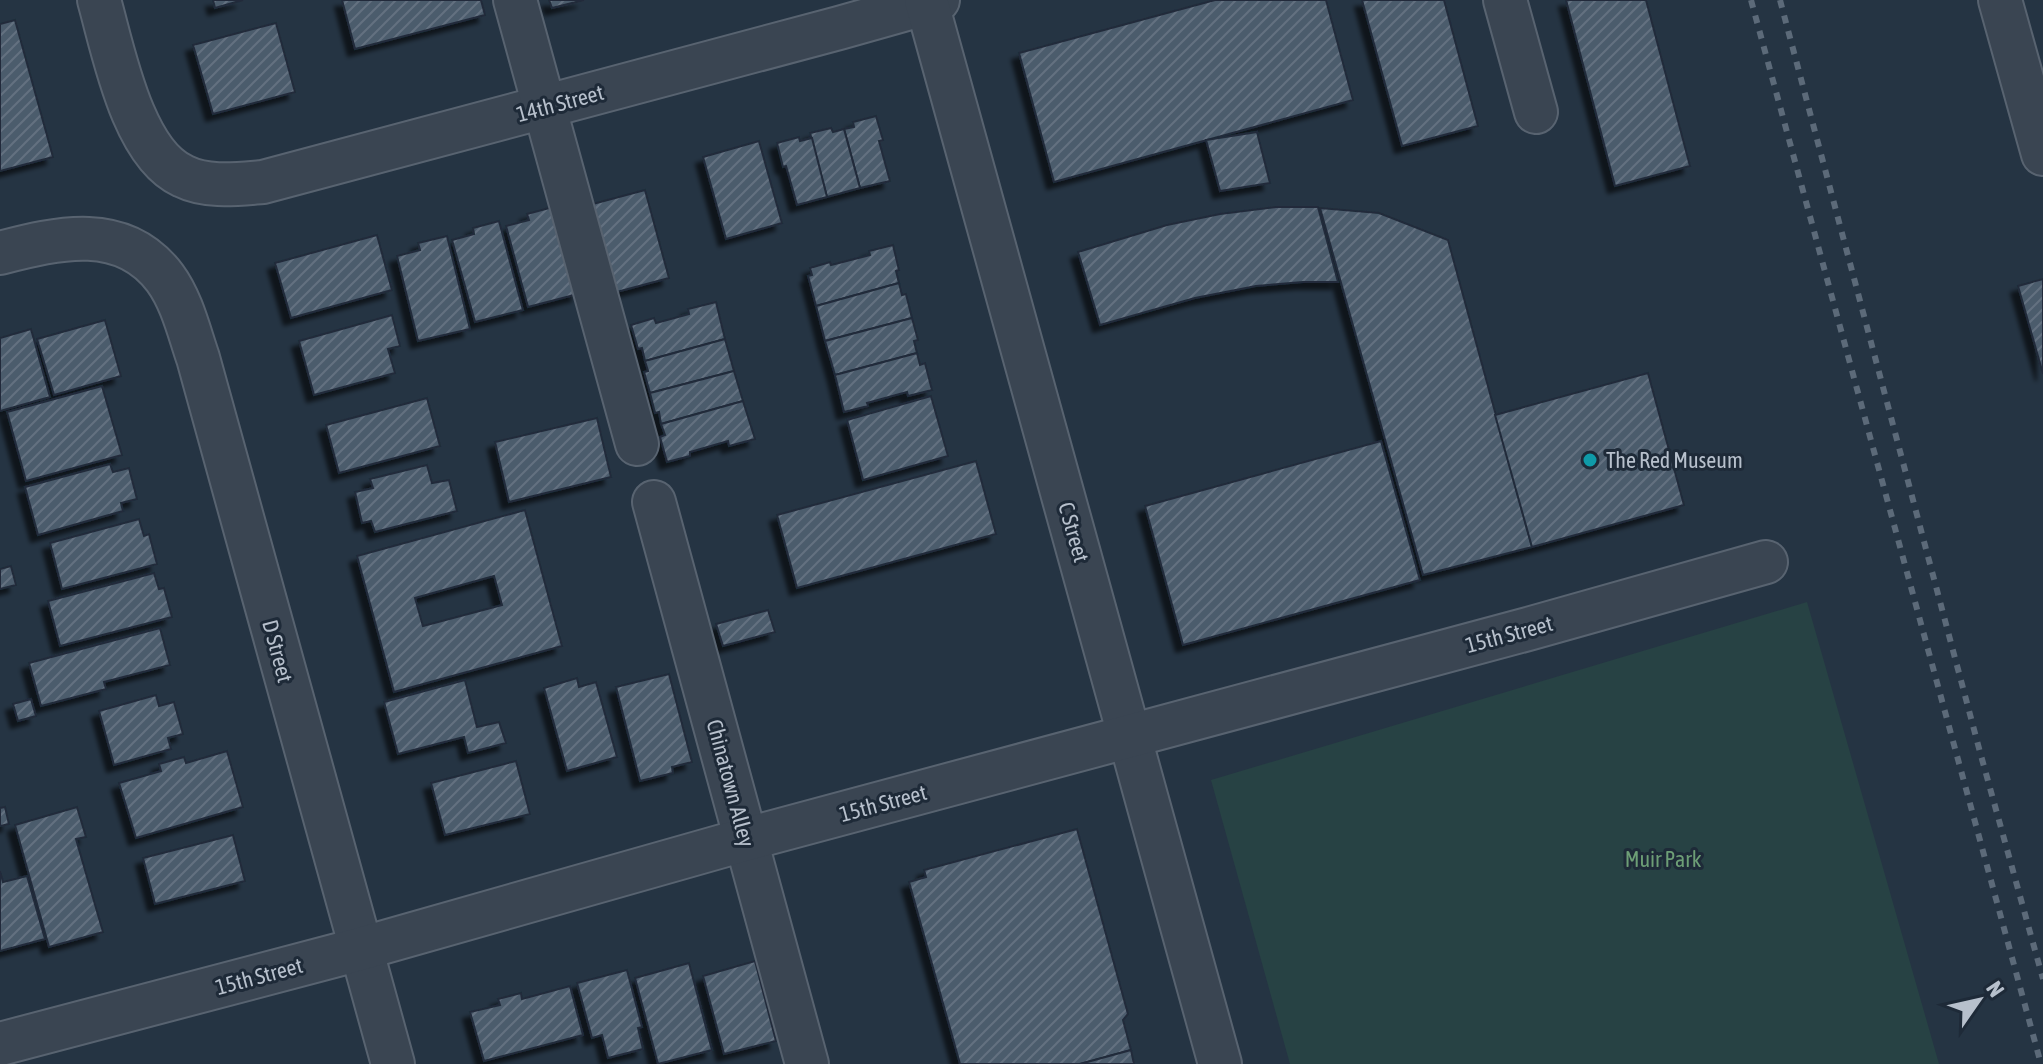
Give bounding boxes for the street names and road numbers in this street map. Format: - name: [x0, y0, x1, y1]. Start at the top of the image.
- street label: 14th Street: [514, 79, 606, 127]
- street label: C Street: [1053, 499, 1095, 565]
- street label: 15th Street: [1463, 610, 1555, 658]
- street label: D Street: [257, 617, 299, 685]
- street label: Chinatown Alley: [702, 717, 760, 849]
- street label: 15th Street: [837, 779, 929, 827]
- street label: 15th Street: [213, 952, 305, 1000]

